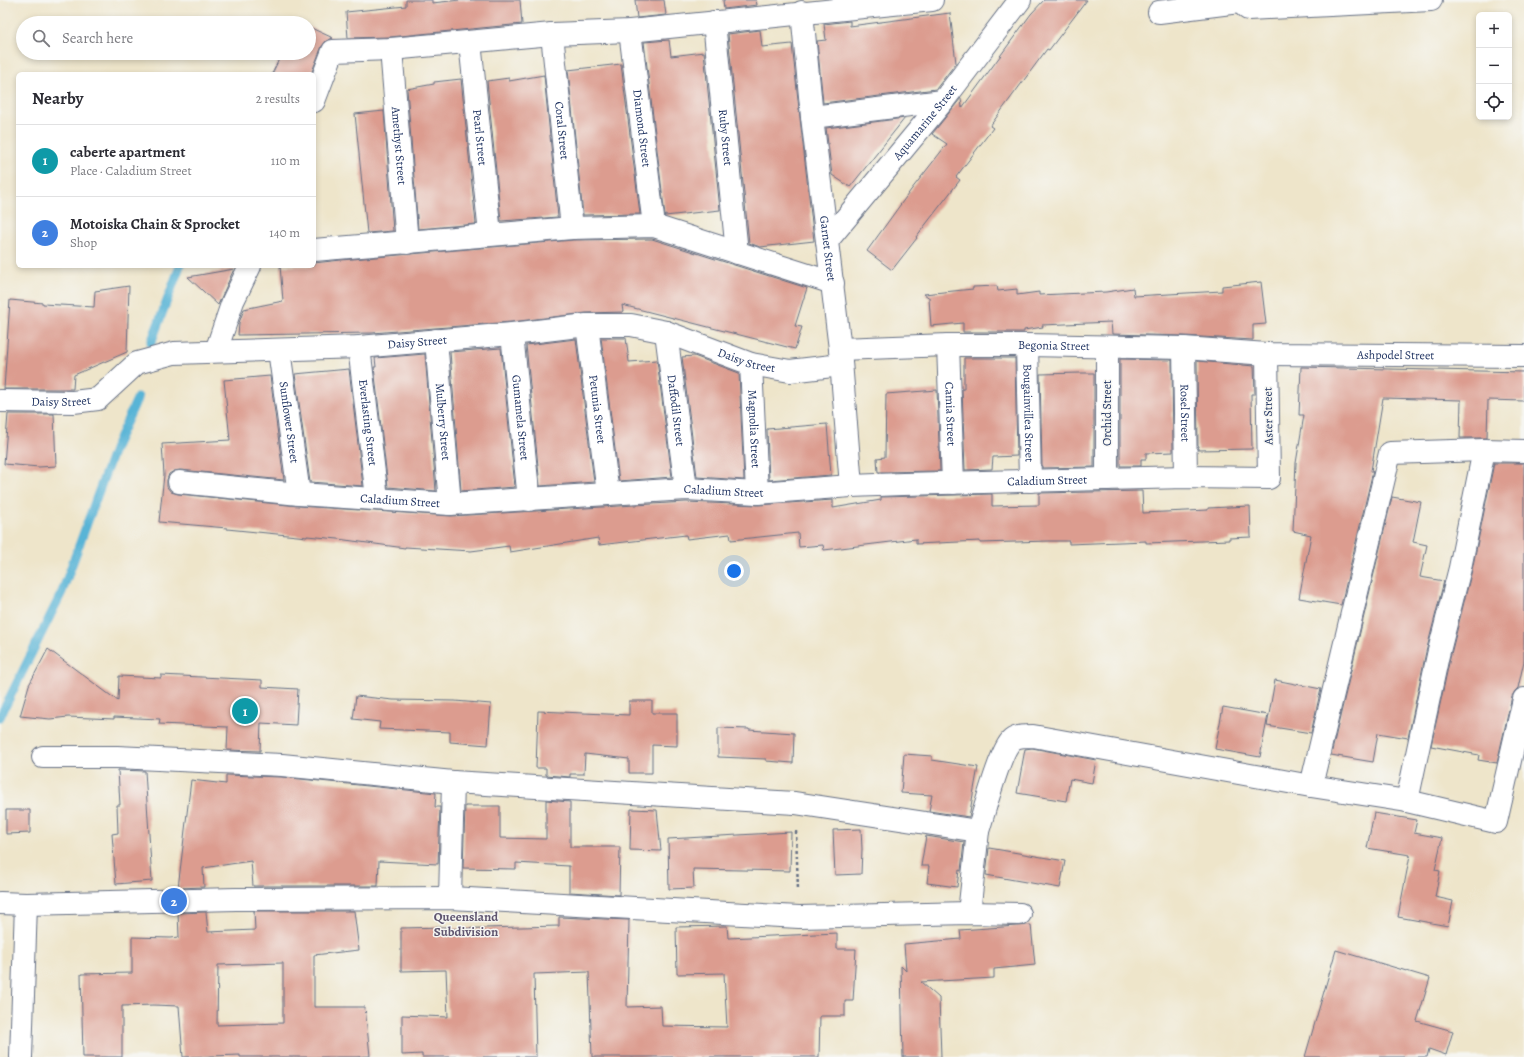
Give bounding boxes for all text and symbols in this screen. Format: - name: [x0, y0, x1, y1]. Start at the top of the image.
- map controls: [1476, 12, 1512, 120]
- button: +: [1476, 12, 1512, 48]
- search box: [16, 16, 316, 60]
- icon: search: [30, 27, 52, 49]
- text: Search here: [62, 28, 133, 48]
- button: −: [1476, 48, 1512, 84]
- street label: Aquamarine Street: [889, 81, 961, 164]
- button: locate: [1476, 84, 1512, 120]
- text: Nearby: [32, 87, 83, 110]
- street label: Diamond Street: [629, 88, 655, 168]
- text: 2 results: [256, 90, 300, 107]
- street label: Coral Street: [551, 101, 573, 160]
- street label: Amethyst Street: [388, 105, 410, 185]
- street label: Ruby Street: [715, 108, 736, 166]
- street label: Pearl Street: [469, 109, 491, 166]
- text: caberte apartment: [70, 142, 185, 162]
- text: 1: [43, 152, 47, 169]
- text: 110 m: [271, 152, 300, 169]
- text: Place · Caladium Street: [70, 162, 192, 179]
- text: Motoiska Chain & Sprocket: [70, 214, 240, 234]
- street label: Garnet Street: [816, 215, 840, 282]
- text: 2: [42, 224, 48, 241]
- text: 140 m: [269, 224, 300, 241]
- text: Shop: [70, 234, 97, 251]
- street label: Daisy Street: [387, 332, 447, 353]
- street label: Begonia Street: [1018, 337, 1090, 354]
- street label: Daisy Street: [715, 344, 777, 376]
- street label: Ashpodel Street: [1356, 347, 1434, 363]
- street label: Bougainvillea Street: [1019, 364, 1038, 462]
- street label: Gumamela Street: [508, 374, 533, 461]
- street label: Petunia Street: [585, 374, 610, 445]
- street label: Daffodil Street: [663, 374, 688, 447]
- street label: Everlasting Street: [355, 378, 381, 467]
- street label: Sunflower Street: [275, 380, 303, 464]
- street label: Orchid Street: [1099, 380, 1115, 446]
- street label: Mulberry Street: [432, 382, 454, 461]
- street label: Camia Street: [941, 382, 960, 446]
- street label: Rosel Street: [1177, 384, 1193, 442]
- street label: Aster Street: [1259, 387, 1277, 446]
- street label: Magnolia Street: [744, 390, 764, 468]
- street label: Daisy Street: [31, 392, 92, 410]
- street label: Caladium Street: [1007, 471, 1087, 489]
- street label: Caladium Street: [683, 481, 764, 501]
- street label: Caladium Street: [360, 490, 441, 511]
- your location: [724, 561, 744, 581]
- pin: 1: [232, 696, 258, 726]
- pin: 2: [161, 886, 187, 916]
- district label: Queensland Subdivision: [434, 908, 499, 940]

